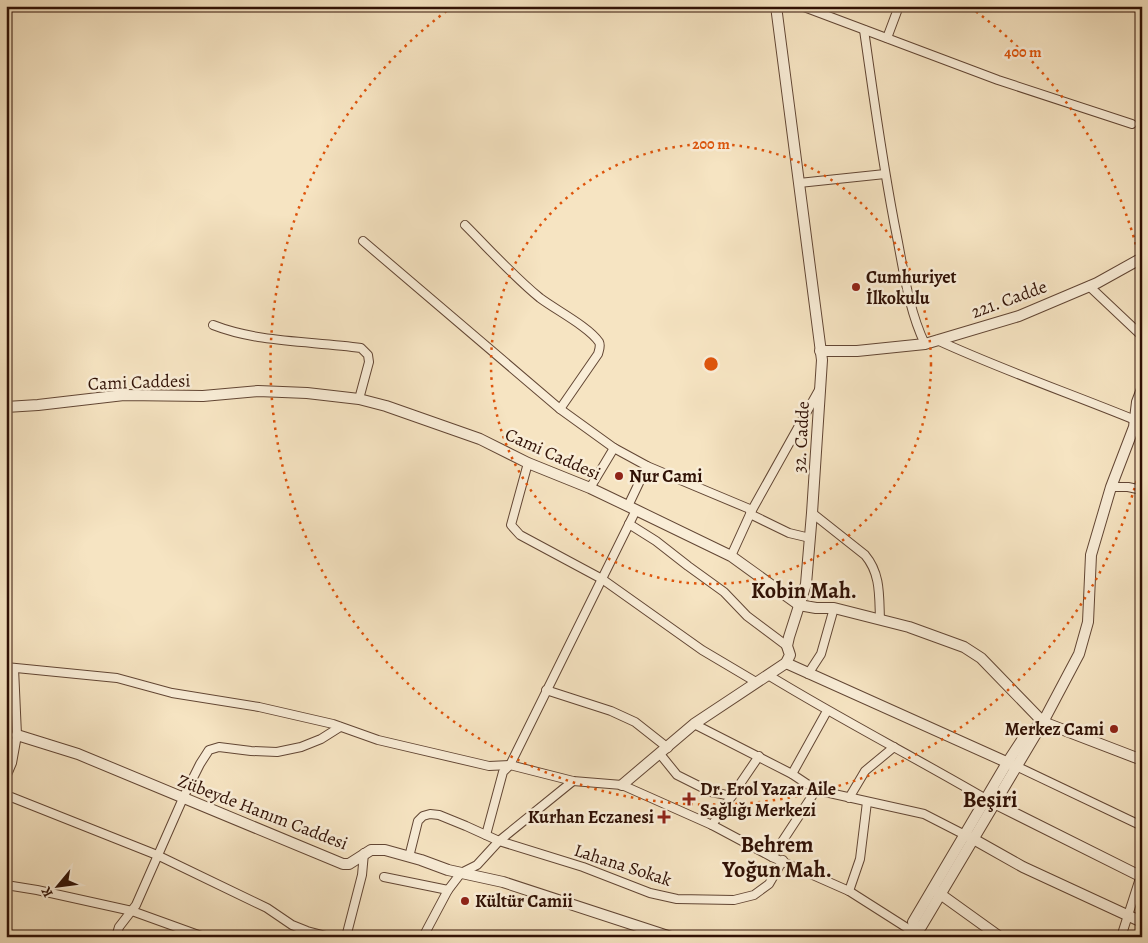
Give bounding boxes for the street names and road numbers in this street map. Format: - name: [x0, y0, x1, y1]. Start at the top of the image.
- street label: 221. Cadde: [968, 274, 1050, 324]
- street label: Cami Caddesi: [87, 368, 191, 396]
- street label: 32. Cadde: [787, 401, 815, 473]
- street label: Cami Caddesi: [501, 422, 605, 486]
- street label: Zübeyde Hanım Caddesi: [174, 768, 352, 856]
- street label: Lahana Sokak: [571, 838, 675, 892]

